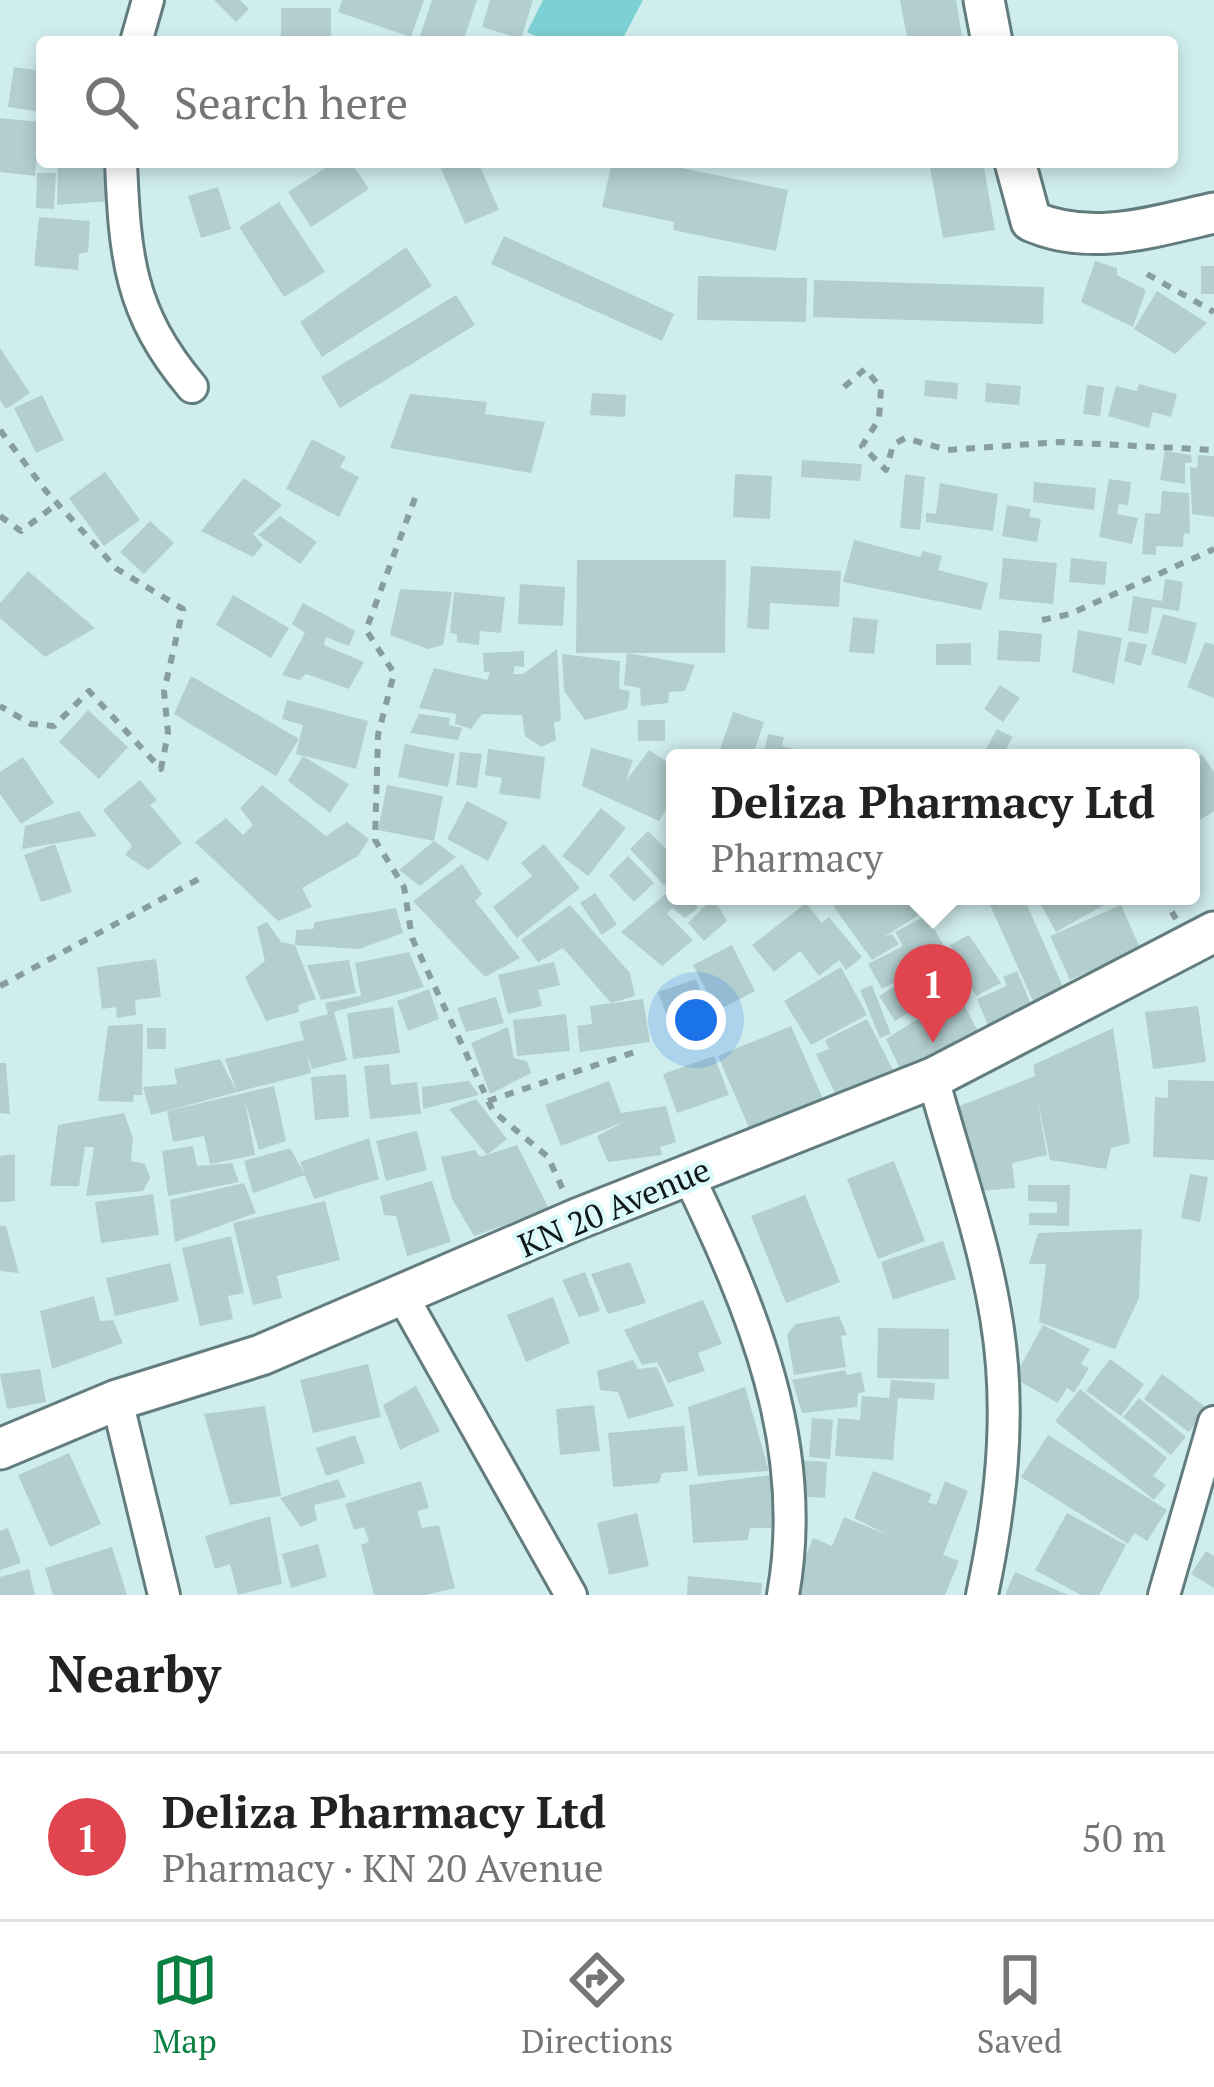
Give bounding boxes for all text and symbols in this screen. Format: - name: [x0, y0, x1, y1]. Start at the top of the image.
- search box: [36, 36, 1178, 168]
- icon: search: [78, 69, 144, 135]
- text: Search here: [174, 72, 408, 132]
- popup: [666, 749, 1200, 905]
- text: Deliza Pharmacy Ltd: [711, 771, 1155, 831]
- text: Pharmacy: [711, 831, 883, 883]
- pin: 1: [894, 944, 972, 1043]
- your location: [666, 990, 726, 1050]
- street label: KN 20 Avenue: [511, 1147, 716, 1266]
- text: Nearby: [48, 1639, 221, 1707]
- text: Deliza Pharmacy Ltd: [162, 1781, 606, 1841]
- text: 1: [76, 1811, 98, 1863]
- text: 50 m: [1081, 1811, 1166, 1863]
- text: Pharmacy · KN 20 Avenue: [162, 1841, 604, 1893]
- tab: Map: [152, 1947, 218, 2062]
- tab: Directions: [521, 1947, 673, 2062]
- tab: Saved: [977, 1947, 1062, 2062]

